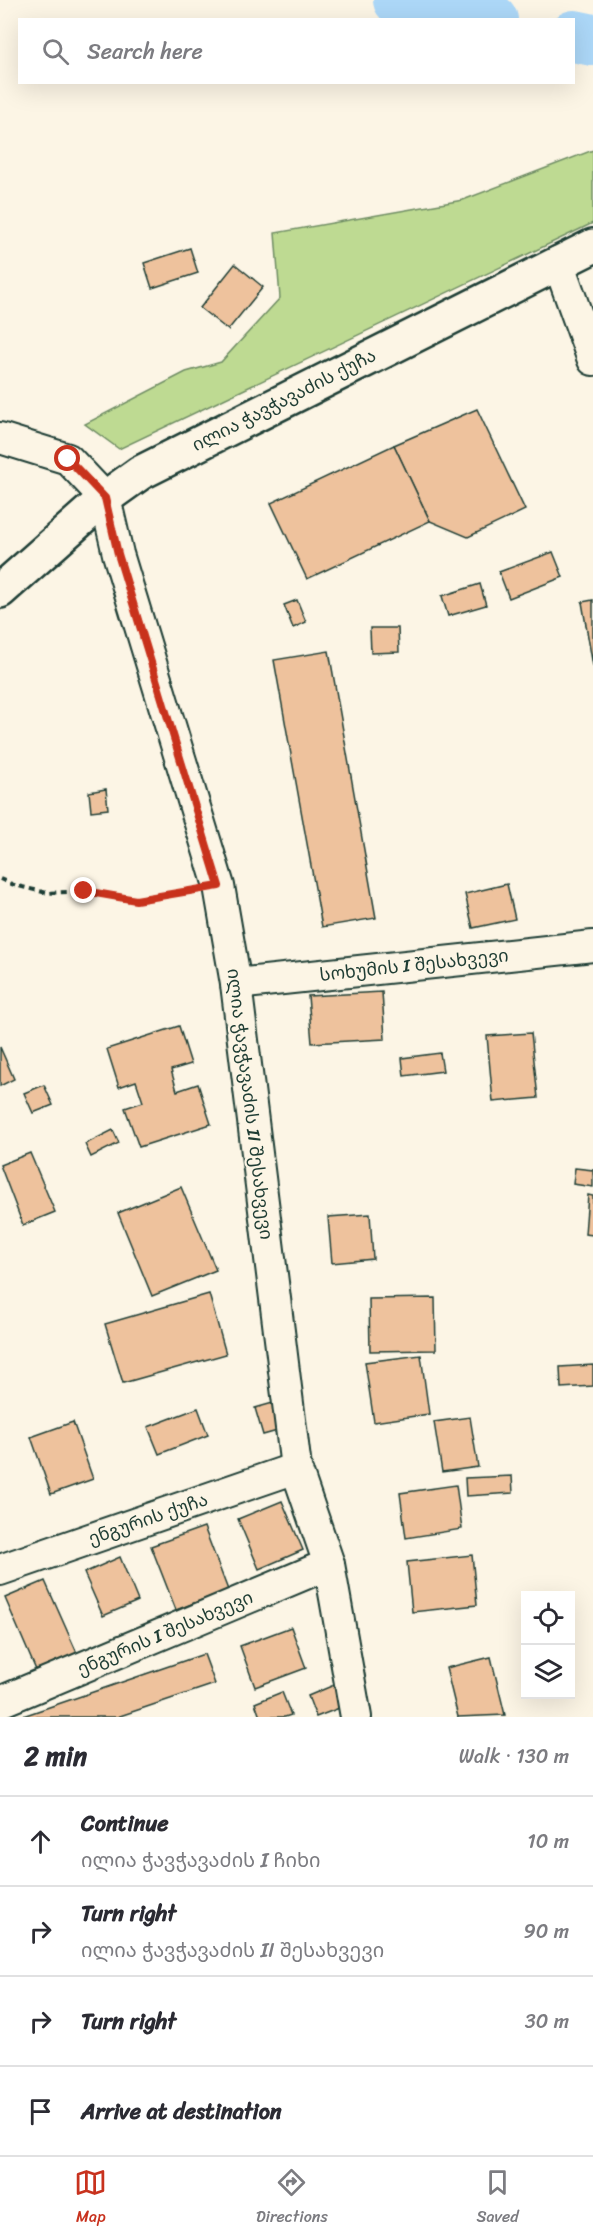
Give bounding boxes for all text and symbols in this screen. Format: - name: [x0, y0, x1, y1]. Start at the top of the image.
- search box: [18, 18, 575, 84]
- text: Search here: [87, 32, 203, 71]
- icon: search: [39, 35, 72, 68]
- street label: ილია ჭავჭავაძის ქუჩა: [186, 340, 382, 460]
- route start: [54, 445, 80, 471]
- route end: [70, 877, 96, 903]
- street label: სოხუმის I შესახვევი: [318, 939, 510, 991]
- street label: ილია ჭავჭავაძის II შესახვევი: [217, 967, 283, 1241]
- street label: ენგურის ქუჩა: [84, 1484, 212, 1554]
- street label: ენგურის I შესახვევი: [72, 1581, 258, 1685]
- map controls: [521, 1591, 575, 1699]
- button: locate: [521, 1591, 575, 1645]
- button: layers: [521, 1645, 575, 1699]
- text: 2 min: [24, 1733, 87, 1779]
- text: Walk · 130 m: [459, 1739, 569, 1774]
- text: Continue: [81, 1804, 169, 1843]
- text: 10 m: [527, 1824, 569, 1859]
- icon: ahead: [24, 1825, 57, 1858]
- text: ილია ჭავჭავაძის I ჩიხი: [81, 1843, 321, 1878]
- text: Turn right: [81, 1894, 176, 1933]
- text: 90 m: [524, 1914, 569, 1949]
- icon: right: [24, 1915, 57, 1948]
- text: ილია ჭავჭავაძის II შესახვევი: [81, 1933, 384, 1968]
- text: Turn right: [81, 2002, 176, 2041]
- text: 30 m: [525, 2004, 569, 2039]
- icon: right: [24, 2005, 57, 2038]
- text: Arrive at destination: [81, 2092, 282, 2131]
- icon: arrive: [24, 2095, 57, 2128]
- tab: Map: [74, 2166, 107, 2231]
- tab: Directions: [256, 2166, 328, 2231]
- tab: Saved: [476, 2166, 519, 2231]

